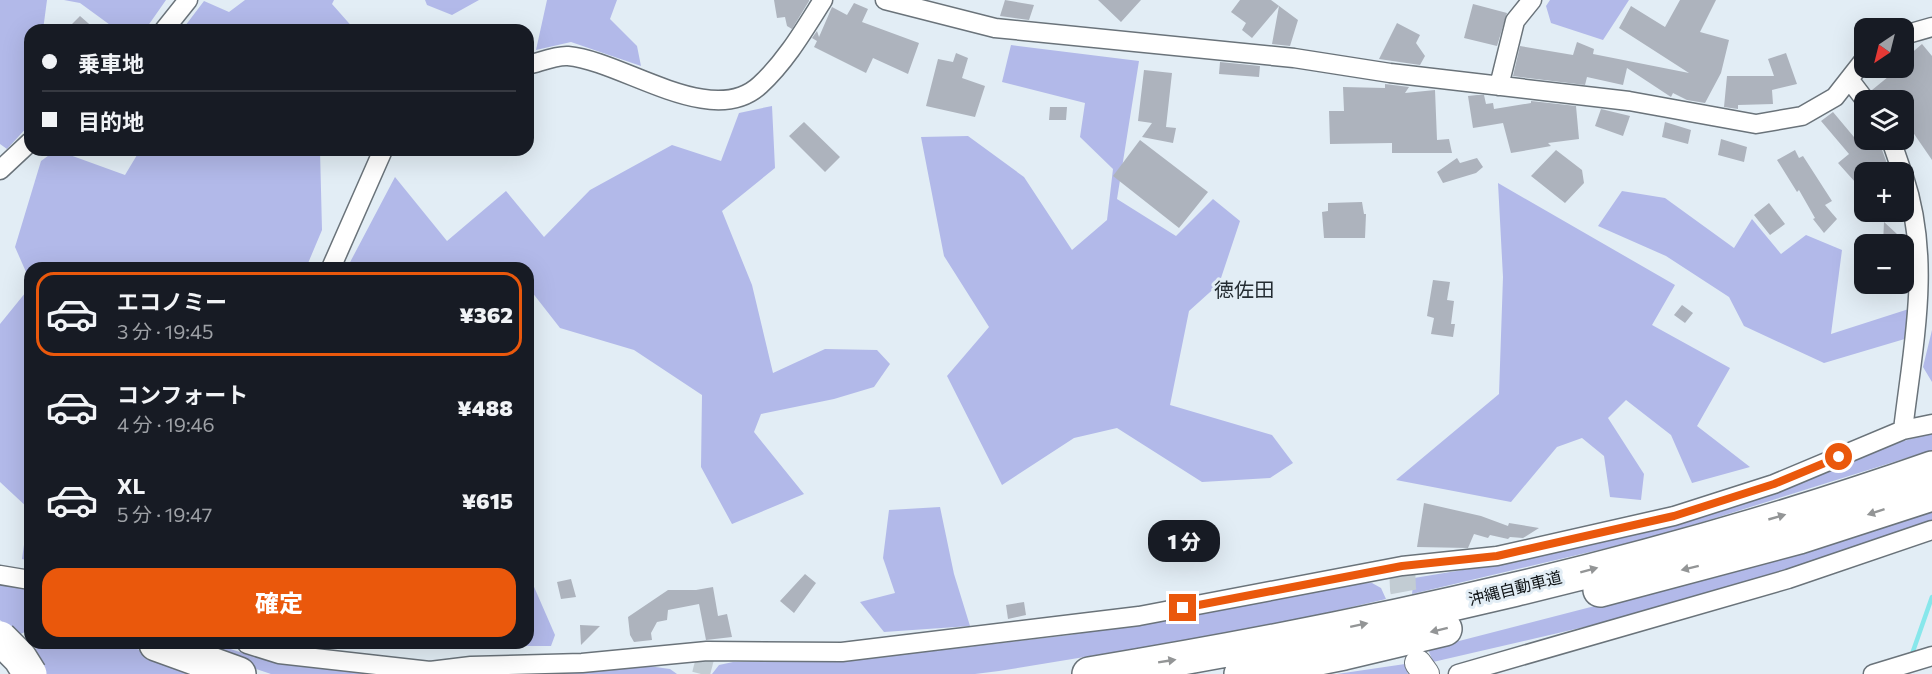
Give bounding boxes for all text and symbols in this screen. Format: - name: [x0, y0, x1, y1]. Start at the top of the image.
- north arrow: [1854, 18, 1914, 78]
- map controls: [1854, 18, 1914, 294]
- text: 乗車地: [78, 50, 144, 77]
- button: layers: [1854, 90, 1914, 150]
- text: 目的地: [78, 108, 144, 135]
- button: +: [1854, 162, 1914, 222]
- button: −: [1854, 234, 1914, 294]
- district label: 徳佐田: [1214, 277, 1274, 301]
- icon: car: [45, 287, 99, 341]
- text: エコノミー: [117, 288, 227, 315]
- text: ¥362: [459, 301, 513, 328]
- text: 3 分 · 19:45: [117, 319, 214, 343]
- icon: car: [45, 380, 99, 434]
- text: コンフォート: [117, 381, 248, 408]
- text: ¥488: [457, 394, 513, 421]
- text: 4 分 · 19:46: [117, 412, 215, 436]
- route start: [1825, 443, 1852, 470]
- text: XL: [117, 472, 145, 499]
- icon: car: [45, 473, 99, 527]
- text: ¥615: [462, 487, 513, 514]
- text: 5 分 · 19:47: [117, 502, 212, 526]
- one-way arrow: [1867, 508, 1885, 517]
- one-way arrow: [1768, 512, 1786, 521]
- callout: 1 分: [1147, 521, 1219, 563]
- text: 1 分: [1167, 529, 1201, 553]
- one-way arrow: [1680, 563, 1699, 573]
- one-way arrow: [1580, 564, 1598, 574]
- street label: 沖縄自動車道: [1466, 567, 1564, 608]
- button: 確定: [42, 568, 516, 637]
- route end: [1169, 594, 1196, 621]
- one-way arrow: [1350, 620, 1369, 629]
- one-way arrow: [1430, 625, 1448, 635]
- one-way arrow: [1158, 656, 1177, 665]

